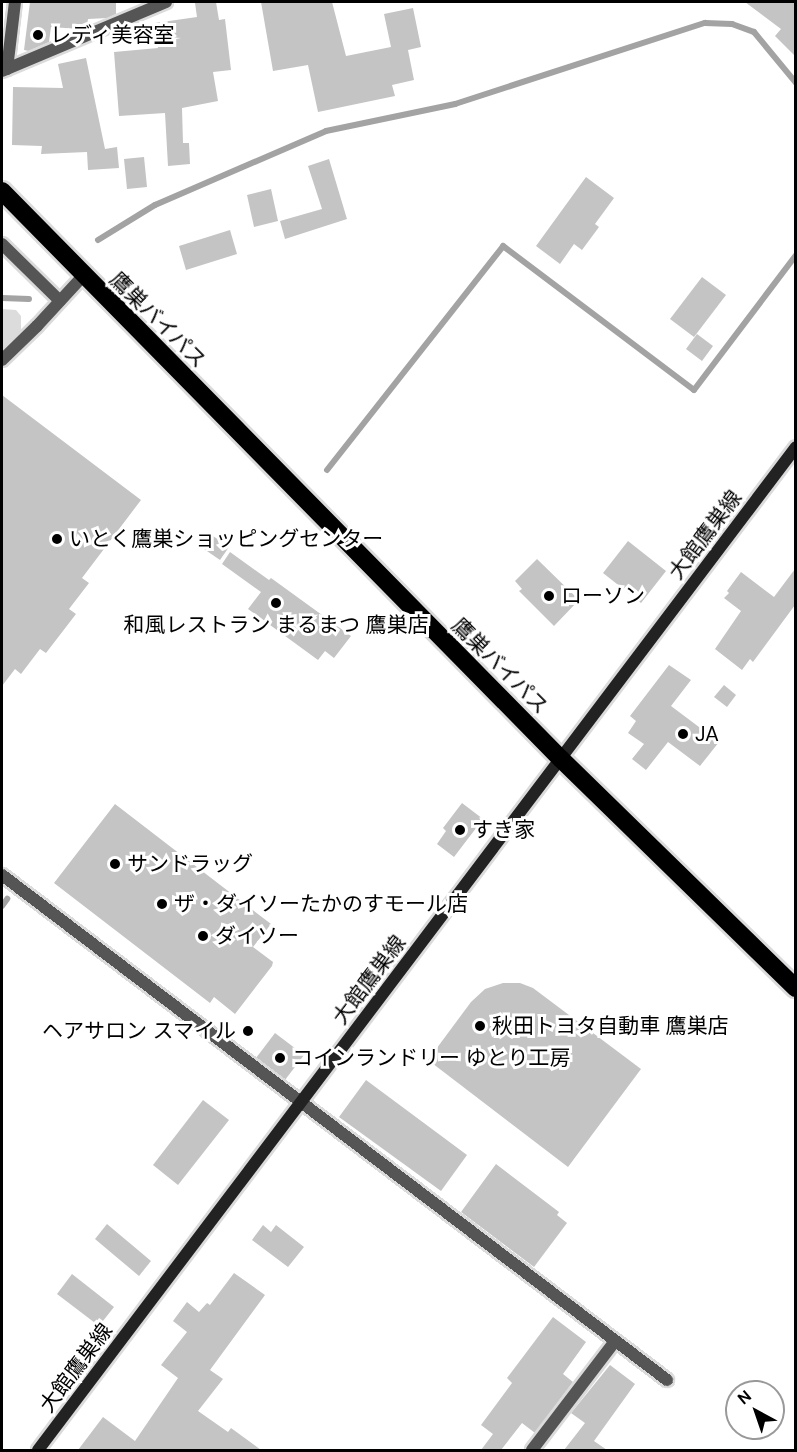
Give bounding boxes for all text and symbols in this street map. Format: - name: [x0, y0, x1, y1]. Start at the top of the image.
- place label: レディ美容室: [50, 22, 176, 48]
- marker: レディ美容室: [31, 28, 45, 42]
- street label: 鷹巣バイパス: [105, 267, 211, 373]
- street label: 大館鷹巣線: [663, 485, 747, 585]
- place label: いとく鷹巣ショッピングセンター: [69, 526, 384, 552]
- marker: いとく鷹巣ショッピングセンター: [50, 532, 64, 546]
- place label: ローソン: [561, 583, 645, 609]
- marker: ローソン: [542, 589, 556, 603]
- marker: 和風レストラン まるまつ 鷹巣店: [269, 596, 283, 610]
- place label: 和風レストラン まるまつ 鷹巣店: [123, 612, 429, 638]
- street label: 鷹巣バイパス: [447, 613, 553, 719]
- place label: JA: [695, 721, 719, 747]
- marker: JA: [676, 727, 690, 741]
- place label: すき家: [472, 817, 535, 843]
- marker: すき家: [453, 823, 467, 837]
- place label: サンドラッグ: [127, 851, 253, 877]
- marker: サンドラッグ: [108, 857, 122, 871]
- place label: ザ・ダイソーたかのすモール店: [174, 891, 468, 917]
- marker: ザ・ダイソーたかのすモール店: [155, 897, 169, 911]
- place label: ダイソー: [215, 923, 299, 949]
- marker: ダイソー: [196, 929, 210, 943]
- street label: 大館鷹巣線: [327, 930, 411, 1030]
- place label: 秋田トヨタ自動車 鷹巣店: [492, 1013, 729, 1039]
- place label: ヘアサロン スマイル: [41, 1018, 236, 1044]
- marker: 秋田トヨタ自動車 鷹巣店: [473, 1019, 487, 1033]
- marker: ヘアサロン スマイル: [241, 1024, 255, 1038]
- place label: コインランドリー ゆとり工房: [292, 1045, 571, 1071]
- marker: コインランドリー ゆとり工房: [273, 1051, 287, 1065]
- street label: 大館鷹巣線: [34, 1318, 118, 1418]
- north arrow: [725, 1380, 785, 1440]
- text: N: [733, 1386, 756, 1409]

